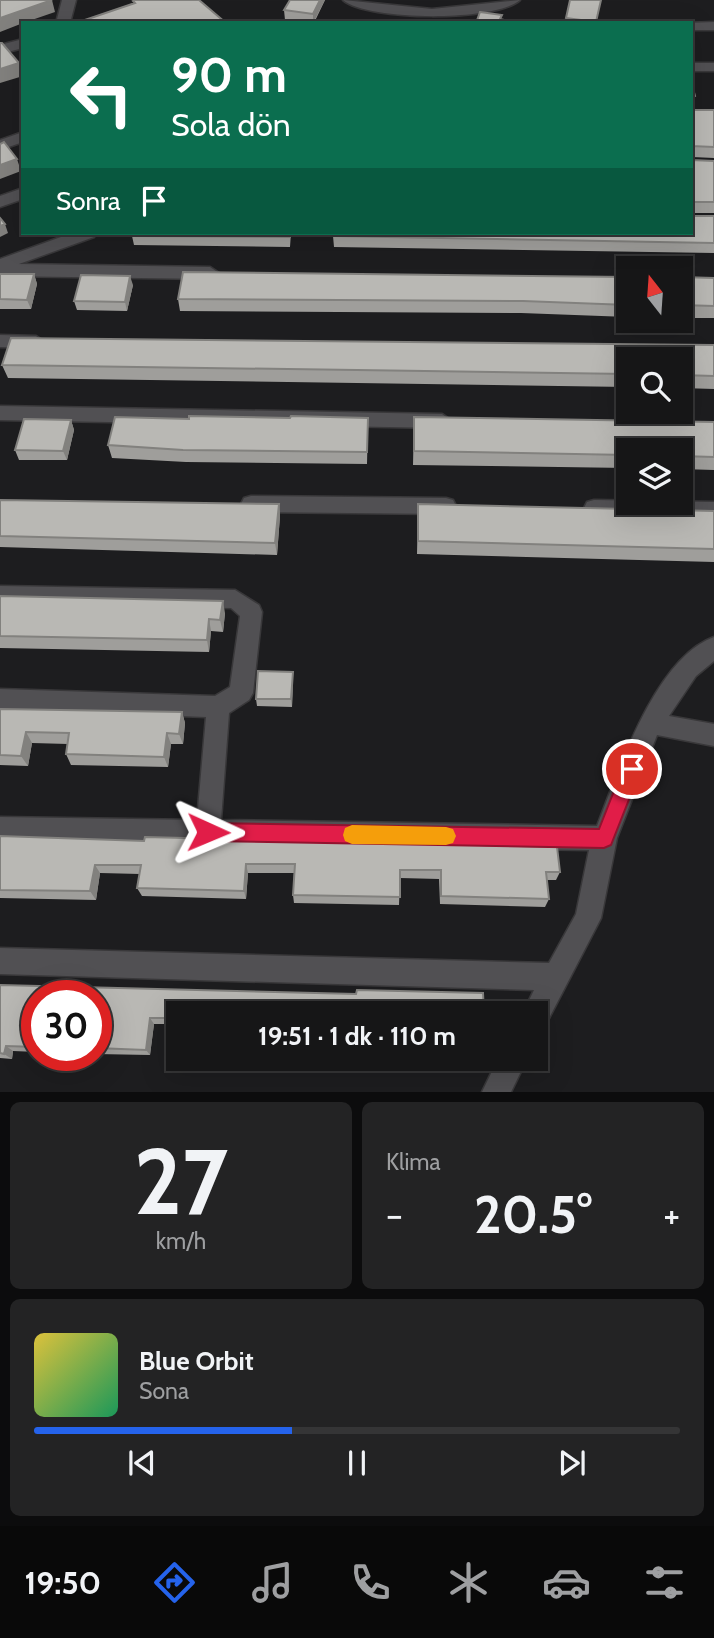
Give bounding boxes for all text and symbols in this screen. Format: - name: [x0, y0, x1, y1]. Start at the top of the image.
- text: 90 m: [171, 45, 287, 104]
- icon: left: [56, 49, 147, 140]
- text: Sola dön: [171, 105, 291, 144]
- icon: arrive: [135, 182, 173, 220]
- text: Sonra: [56, 185, 121, 217]
- north arrow: [616, 256, 693, 332]
- map controls: [616, 256, 693, 515]
- button: search: [616, 347, 693, 424]
- button: layers: [616, 438, 693, 515]
- pin: [602, 739, 662, 799]
- icon: arrive: [613, 750, 651, 788]
- position arrow: [171, 795, 245, 869]
- speed limit sign: 30: [21, 980, 112, 1071]
- text: 19:51 · 1 dk · 110 m: [258, 1020, 456, 1052]
- text: 27: [134, 1126, 228, 1237]
- text: Klima: [386, 1148, 441, 1176]
- text: 20.5°: [474, 1183, 592, 1246]
- text: −: [386, 1191, 403, 1238]
- text: +: [663, 1191, 680, 1238]
- text: km/h: [156, 1227, 206, 1255]
- text: Blue Orbit: [139, 1345, 254, 1377]
- text: Sona: [139, 1377, 189, 1405]
- icon: previous: [123, 1444, 161, 1482]
- icon: pause: [338, 1444, 376, 1482]
- icon: next: [553, 1444, 591, 1482]
- icon: directions: [150, 1558, 199, 1607]
- icon: music: [248, 1558, 297, 1607]
- icon: phone: [346, 1558, 395, 1607]
- icon: climate: [444, 1558, 493, 1607]
- icon: car: [542, 1558, 591, 1607]
- icon: filters: [640, 1558, 689, 1607]
- text: 19:50: [25, 1563, 101, 1602]

